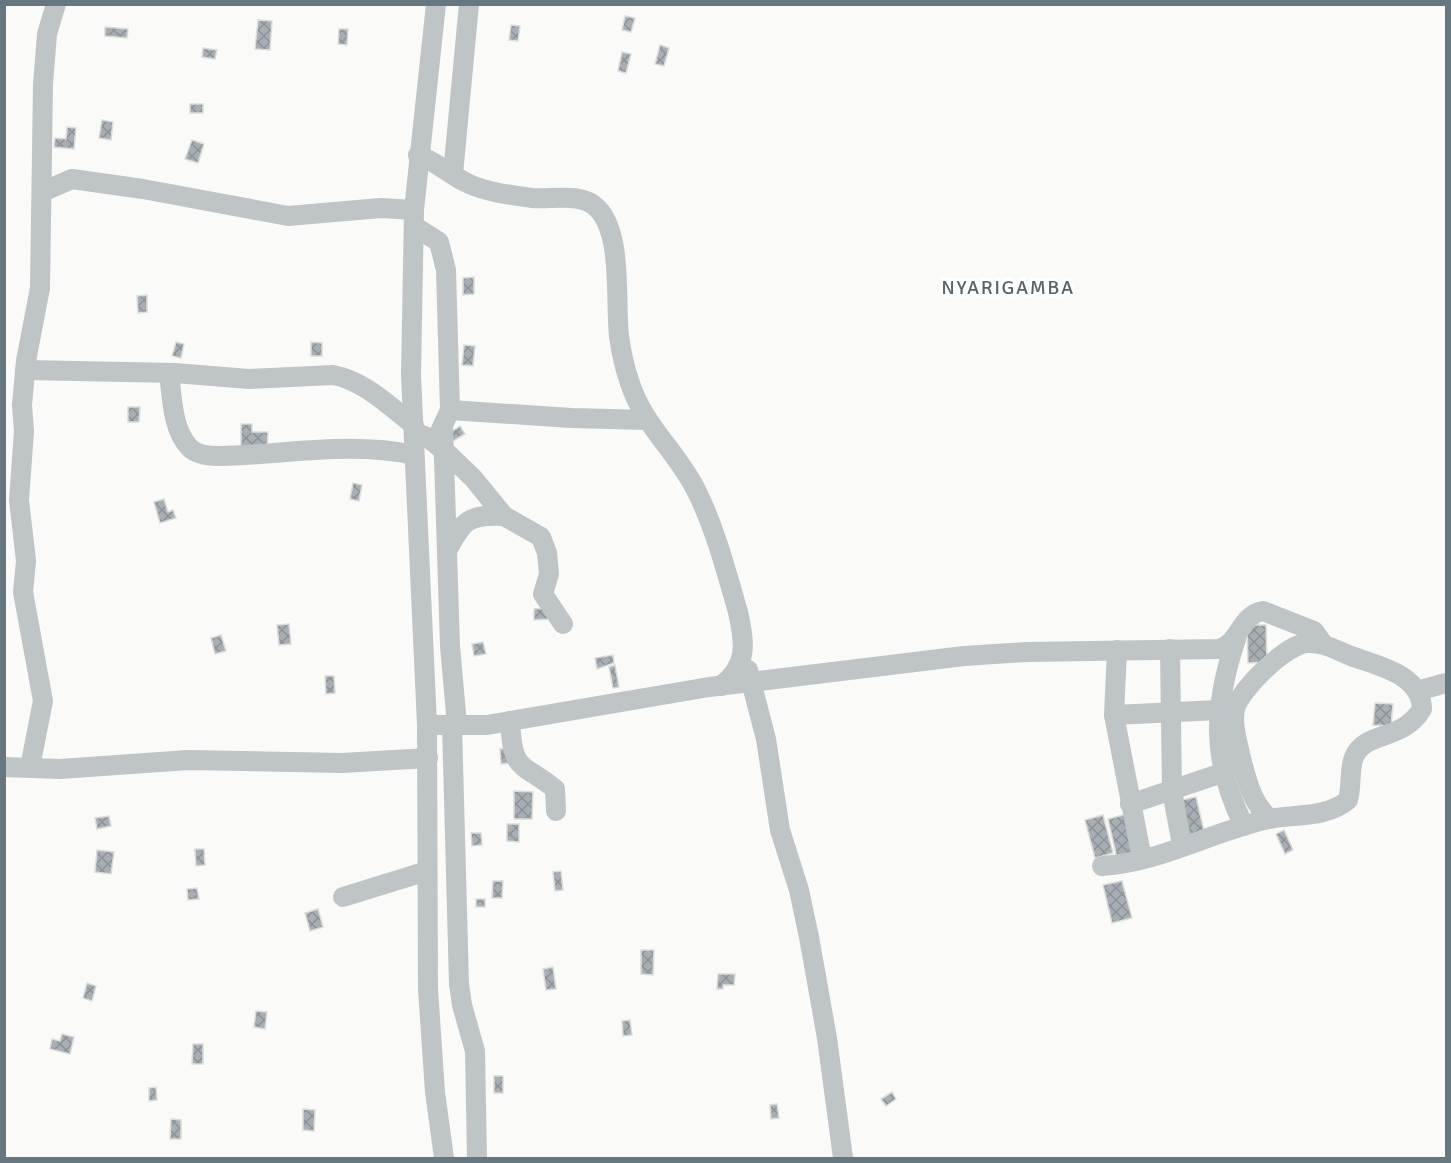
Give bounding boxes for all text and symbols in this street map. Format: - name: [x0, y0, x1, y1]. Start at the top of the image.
- district label: NYARIGAMBA: [941, 275, 1075, 300]

